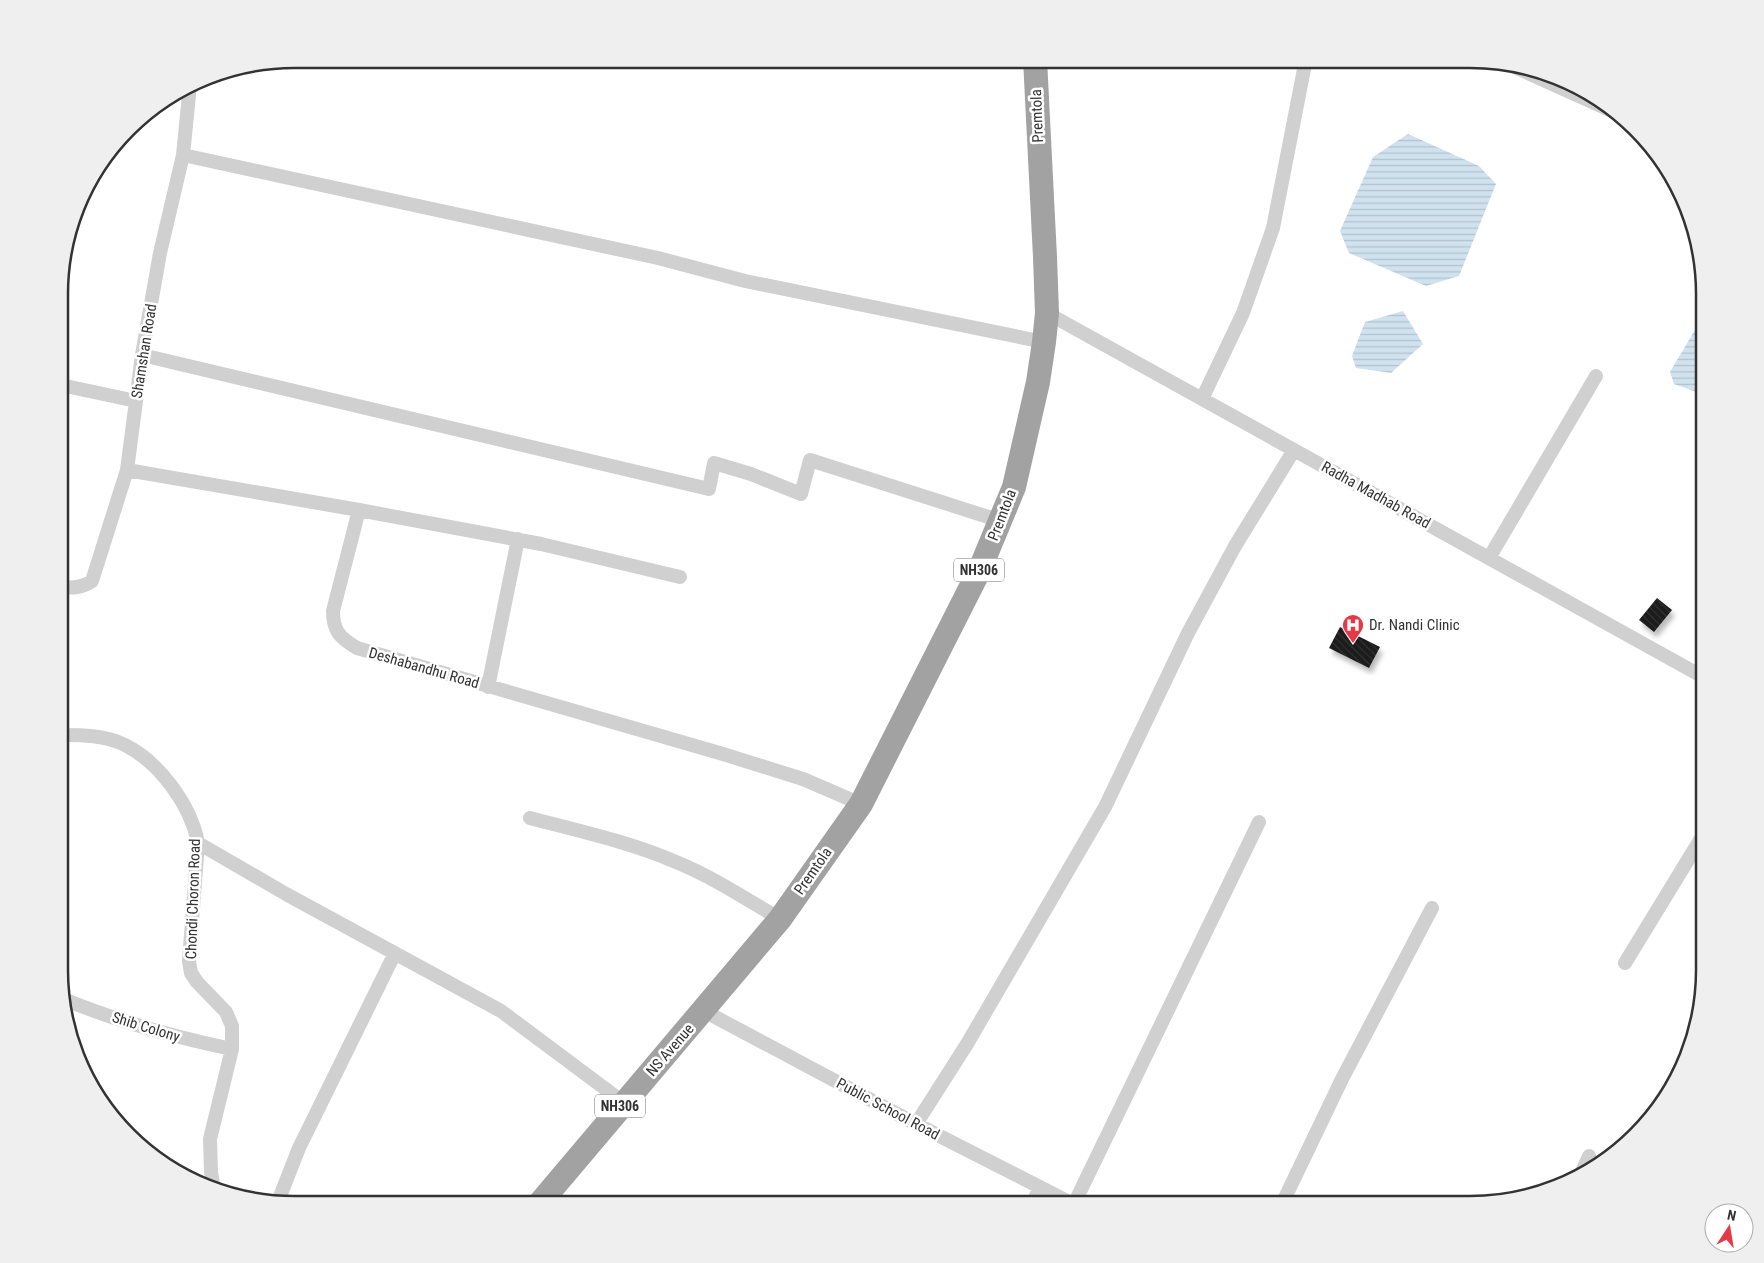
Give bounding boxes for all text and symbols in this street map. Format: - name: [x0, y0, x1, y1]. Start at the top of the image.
- street label: Premtola: [1027, 89, 1047, 143]
- street label: Shamshan Road: [128, 302, 160, 400]
- street label: Radha Madhab Road: [1318, 458, 1434, 532]
- street label: Premtola: [984, 487, 1020, 543]
- road number: NH306: [954, 558, 1004, 582]
- hospital icon: Dr. Nandi Clinic: [1341, 613, 1365, 644]
- place label: Dr. Nandi Clinic: [1369, 616, 1460, 634]
- street label: Deshabandhu Road: [367, 644, 481, 692]
- street label: Chondi Choron Road: [182, 838, 204, 960]
- street label: Premtola: [790, 844, 836, 898]
- street label: Shib Colony: [110, 1008, 182, 1046]
- street label: NS Avenue: [642, 1020, 698, 1080]
- street label: Public School Road: [833, 1074, 943, 1144]
- road number: NH306: [595, 1094, 645, 1118]
- north arrow: [1704, 1203, 1754, 1253]
- text: N: [1726, 1207, 1738, 1224]

